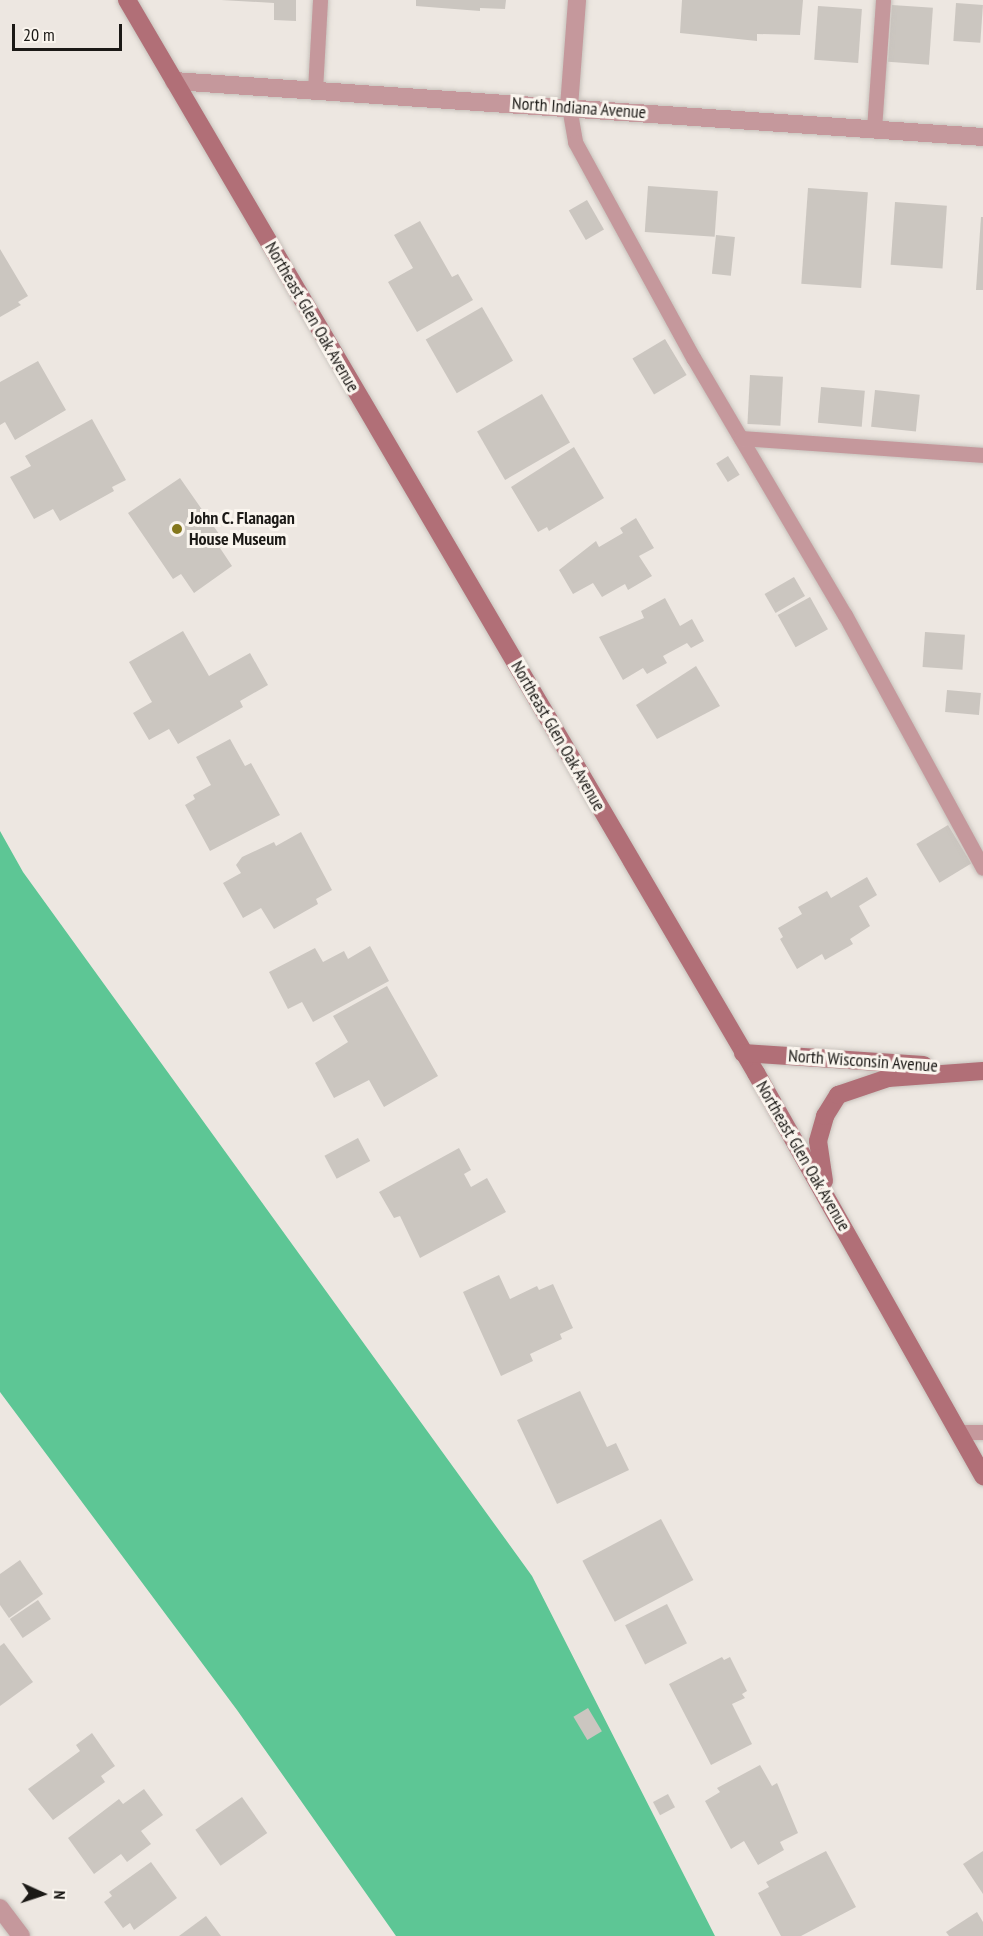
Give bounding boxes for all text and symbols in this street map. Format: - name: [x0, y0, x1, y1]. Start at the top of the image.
- scale bar: [15, 12, 124, 50]
- text: 20 m: [23, 23, 55, 46]
- street label: North Indiana Avenue: [511, 93, 647, 123]
- street label: Northeast Glen Oak Avenue: [260, 238, 364, 396]
- place label: John C. Flanagan House Museum: [189, 508, 296, 550]
- marker: John C. Flanagan House Museum: [170, 522, 184, 536]
- street label: Northeast Glen Oak Avenue: [506, 657, 610, 815]
- street label: North Wisconsin Avenue: [787, 1045, 939, 1077]
- street label: Northeast Glen Oak Avenue: [751, 1077, 855, 1235]
- north arrow: [12, 1864, 72, 1924]
- text: N: [50, 1890, 70, 1900]

